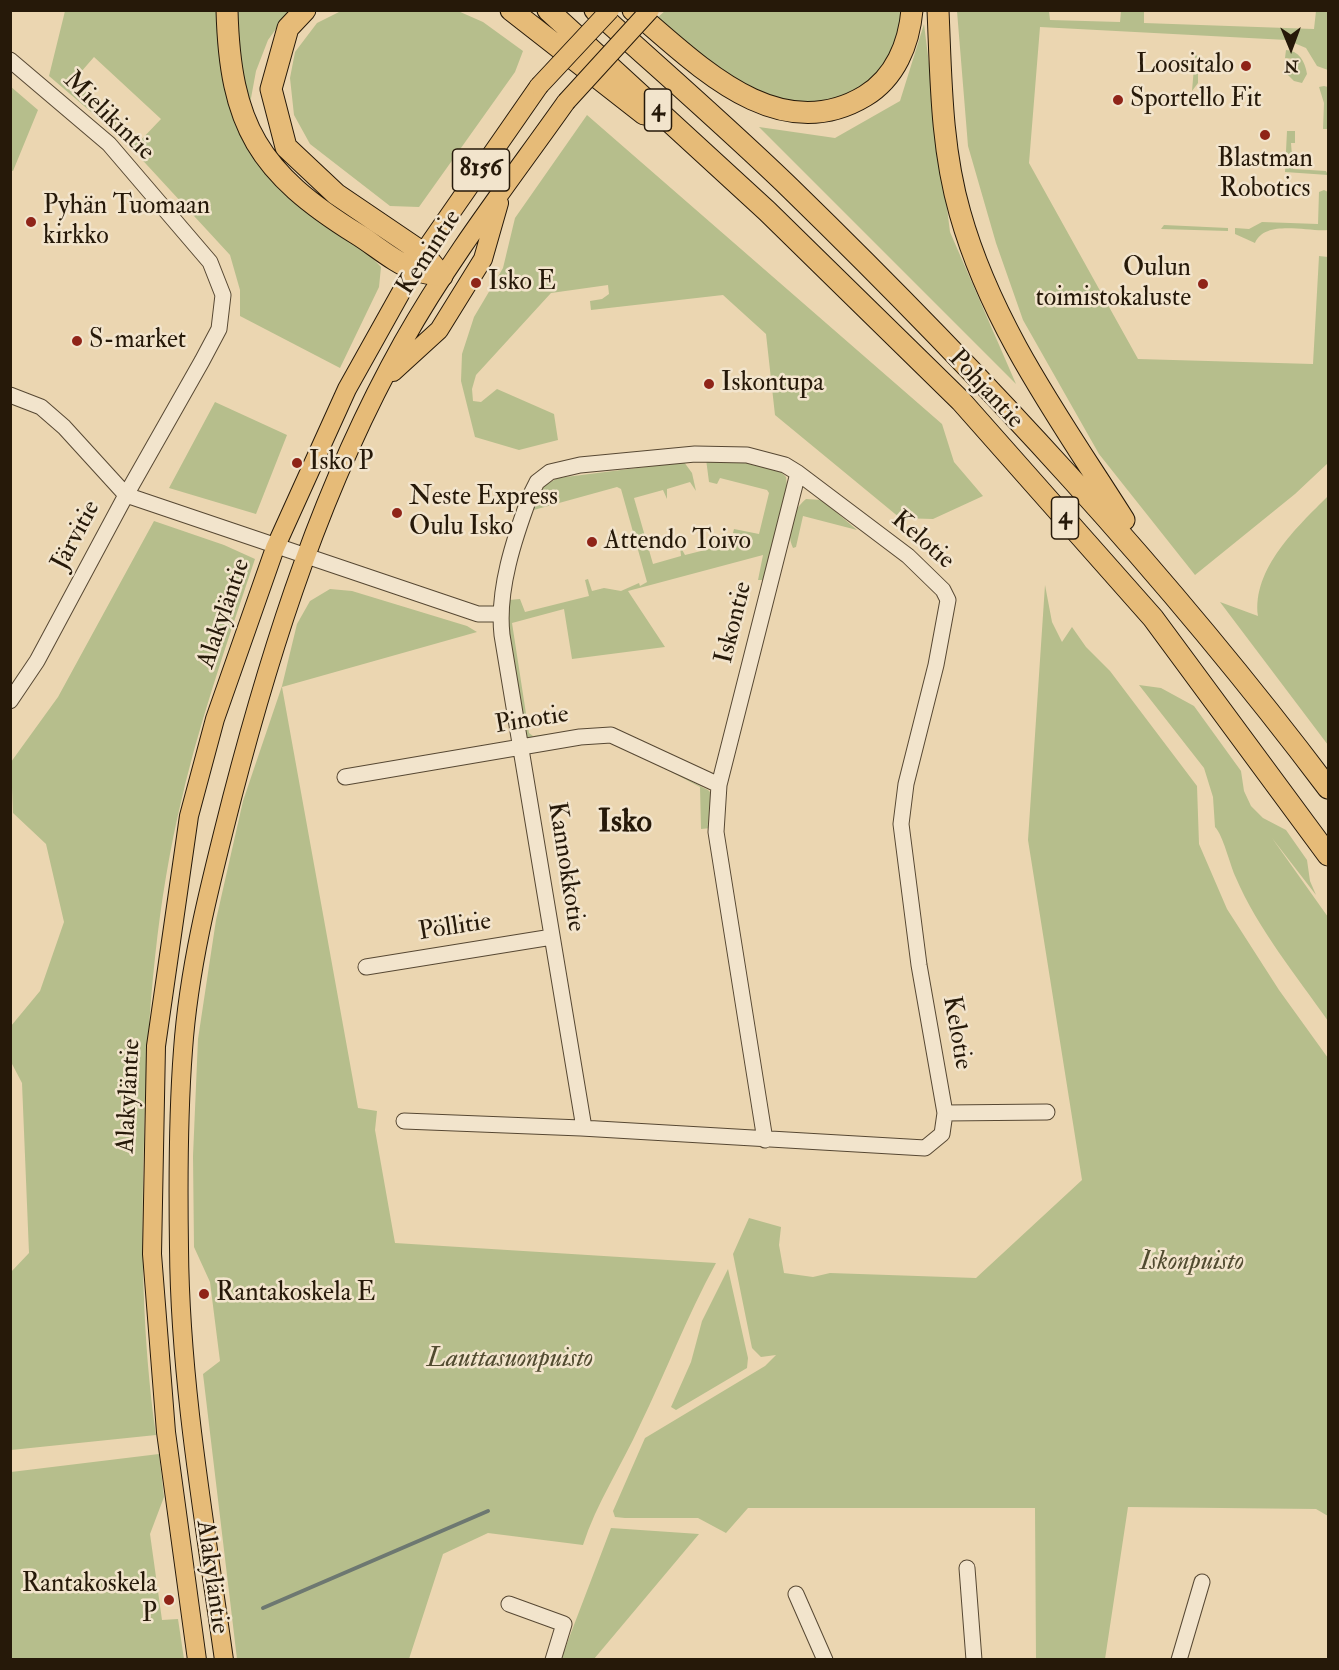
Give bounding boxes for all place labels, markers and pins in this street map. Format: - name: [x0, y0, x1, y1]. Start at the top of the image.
- place label: Loositalo: [1136, 50, 1234, 82]
- marker: Loositalo: [1239, 59, 1253, 73]
- place label: Sportello Fit: [1130, 84, 1262, 116]
- marker: Sportello Fit: [1111, 93, 1125, 107]
- marker: Blastman Robotics: [1258, 128, 1272, 142]
- place label: Blastman Robotics: [1217, 144, 1313, 206]
- place label: Pyhän Tuomaan kirkko: [43, 191, 210, 252]
- marker: Pyhän Tuomaan kirkko: [24, 215, 38, 229]
- place label: Oulun toimistokaluste: [1035, 253, 1191, 314]
- place label: Isko E: [488, 267, 556, 299]
- marker: Isko E: [469, 276, 483, 290]
- marker: Oulun toimistokaluste: [1196, 277, 1210, 291]
- place label: S-market: [89, 325, 186, 357]
- marker: S-market: [70, 334, 84, 348]
- place label: Iskontupa: [721, 368, 824, 400]
- marker: Iskontupa: [702, 377, 716, 391]
- place label: Isko P: [309, 447, 374, 479]
- marker: Isko P: [290, 456, 304, 470]
- place label: Neste Express Oulu Isko: [409, 482, 558, 544]
- marker: Neste Express Oulu Isko: [390, 506, 404, 520]
- place label: Attendo Toivo: [604, 526, 751, 558]
- marker: Attendo Toivo: [585, 535, 599, 549]
- place label: Rantakoskela E: [216, 1278, 376, 1310]
- marker: Rantakoskela E: [197, 1287, 211, 1301]
- place label: Rantakoskela P: [22, 1569, 157, 1630]
- marker: Rantakoskela P: [162, 1593, 176, 1607]

